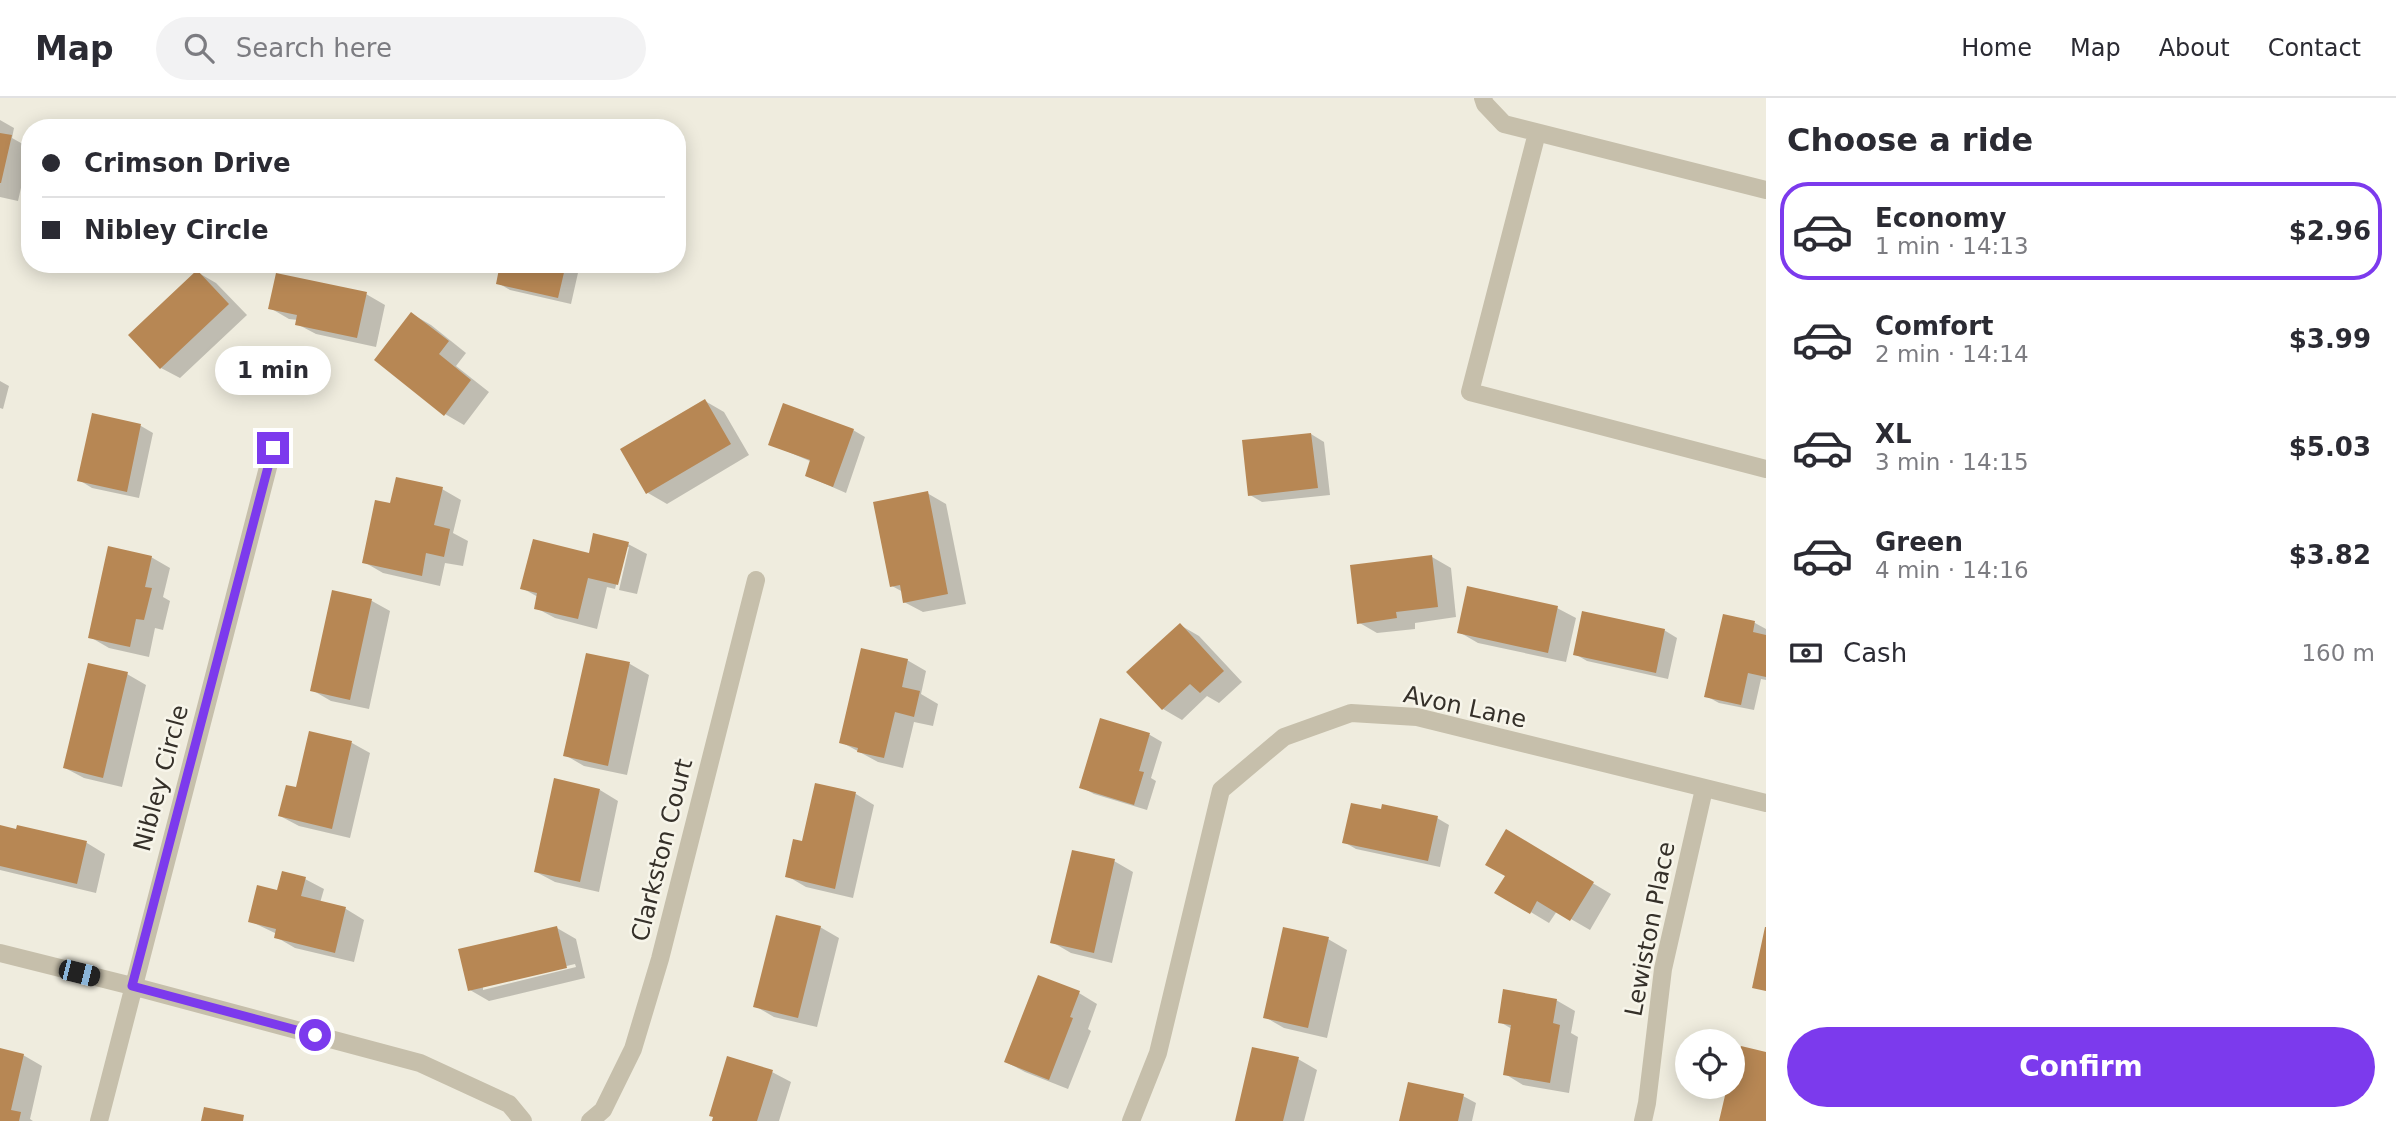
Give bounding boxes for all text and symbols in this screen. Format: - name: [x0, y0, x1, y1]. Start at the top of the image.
- search box: [156, 17, 646, 80]
- text: Map: [35, 29, 114, 68]
- icon: search: [180, 29, 218, 67]
- text: Search here: [236, 33, 392, 63]
- text: Home: [1961, 34, 2032, 62]
- text: Map: [2070, 34, 2121, 62]
- text: About: [2159, 34, 2230, 62]
- text: Contact: [2268, 34, 2361, 62]
- text: Choose a ride: [1787, 121, 2033, 159]
- text: Crimson Drive: [84, 148, 291, 178]
- icon: car: [1791, 200, 1854, 263]
- text: Economy: [1875, 203, 2006, 233]
- text: Nibley Circle: [84, 215, 269, 245]
- text: $2.96: [2289, 216, 2371, 246]
- text: 1 min · 14:13: [1875, 233, 2029, 259]
- icon: car: [1791, 308, 1854, 371]
- text: Comfort: [1875, 311, 1993, 341]
- text: $3.99: [2289, 324, 2371, 354]
- text: 2 min · 14:14: [1875, 341, 2029, 367]
- callout: 1 min: [215, 346, 331, 396]
- text: 1 min: [237, 357, 309, 383]
- icon: car: [1791, 416, 1854, 479]
- text: XL: [1875, 419, 1912, 449]
- route end: [257, 432, 289, 464]
- text: $5.03: [2289, 432, 2371, 462]
- text: 3 min · 14:15: [1875, 449, 2029, 475]
- icon: car: [1791, 524, 1854, 587]
- text: Green: [1875, 527, 1963, 557]
- text: $3.82: [2289, 540, 2371, 570]
- text: 4 min · 14:16: [1875, 557, 2029, 583]
- icon: cash: [1787, 634, 1825, 672]
- text: Cash: [1843, 638, 1907, 668]
- text: 160 m: [2301, 640, 2375, 666]
- street label: Avon Lane: [1401, 680, 1529, 734]
- street label: Nibley Circle: [128, 702, 194, 854]
- street label: Clarkston Court: [626, 756, 698, 944]
- street label: Lewiston Place: [1619, 839, 1681, 1019]
- car: [57, 958, 102, 988]
- route start: [299, 1019, 331, 1051]
- button: Confirm: [1787, 1027, 2375, 1107]
- map controls: [1675, 1029, 1745, 1099]
- button: locate: [1675, 1029, 1745, 1099]

